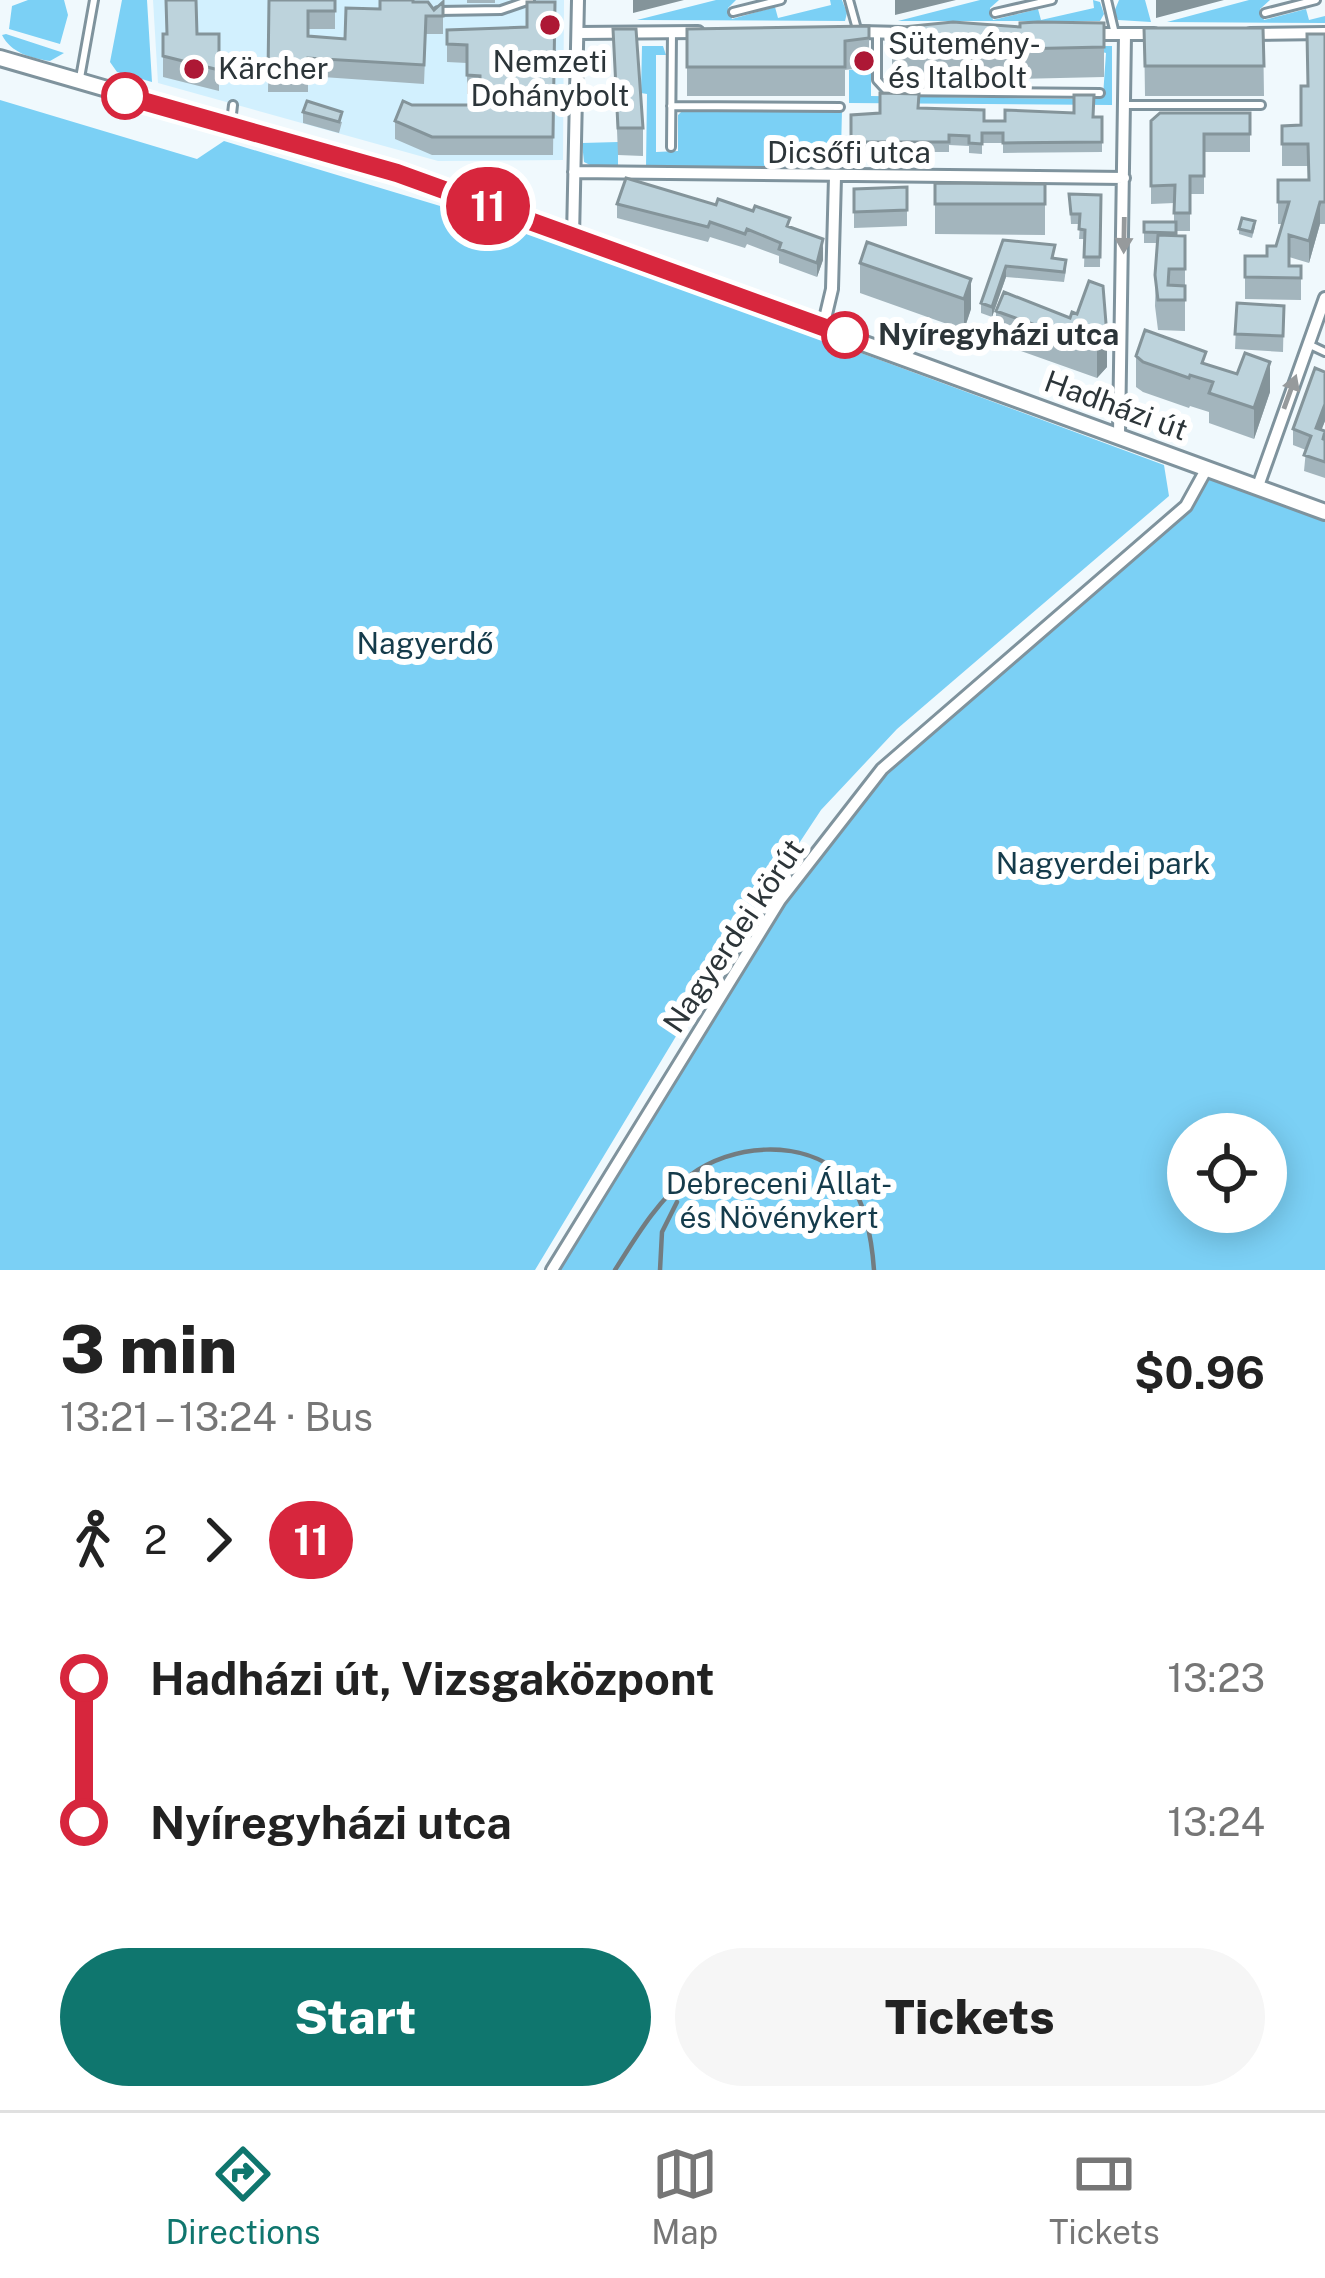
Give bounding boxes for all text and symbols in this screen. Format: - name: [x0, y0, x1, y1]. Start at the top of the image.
- marker: Nemzeti Dohánybolt: [537, 12, 563, 38]
- place label: Sütemény- és Italbolt: [888, 25, 1041, 95]
- place label: Nemzeti Dohánybolt: [471, 43, 629, 113]
- marker: Sütemény- és Italbolt: [851, 48, 877, 74]
- place label: Kärcher: [218, 50, 328, 86]
- marker: Kärcher: [181, 56, 207, 82]
- unlabelled marker: [103, 74, 147, 118]
- street label: Dicsőfi utca: [767, 134, 931, 170]
- line badge: 11: [434, 167, 542, 245]
- text: 11: [470, 181, 506, 230]
- one-way arrow: [1114, 217, 1133, 255]
- marker: Nyíregyházi utca: [823, 313, 867, 357]
- place label: Nyíregyházi utca: [878, 316, 1119, 352]
- street label: Hadházi út: [1040, 363, 1193, 448]
- one-way arrow: [1282, 373, 1301, 409]
- park label: Nagyerdő: [357, 625, 493, 661]
- street label: Nagyerdei körút: [655, 832, 811, 1039]
- park label: Nagyerdei park: [996, 845, 1210, 881]
- map controls: [1167, 1113, 1287, 1233]
- button: locate: [1167, 1113, 1287, 1233]
- park label: Debreceni Állat- és Növénykert: [666, 1165, 892, 1235]
- text: 3 min: [60, 1310, 237, 1388]
- text: $0.96: [1134, 1346, 1265, 1399]
- text: 13:21 – 13:24 · Bus: [60, 1394, 373, 1440]
- icon: walk: [60, 1507, 126, 1573]
- icon: forward: [185, 1507, 251, 1573]
- text: 11: [293, 1515, 329, 1564]
- text: 2: [144, 1517, 167, 1563]
- text: Hadházi út, Vizsgaközpont: [150, 1652, 715, 1705]
- text: 13:23: [1167, 1655, 1265, 1701]
- text: Nyíregyházi utca: [150, 1796, 512, 1849]
- text: 13:24: [1167, 1799, 1265, 1845]
- button: Start: [60, 1948, 651, 2086]
- button: Tickets: [675, 1948, 1265, 2086]
- tab: Directions: [165, 2141, 320, 2251]
- tab: Map: [651, 2141, 718, 2251]
- tab: Tickets: [1049, 2141, 1160, 2251]

